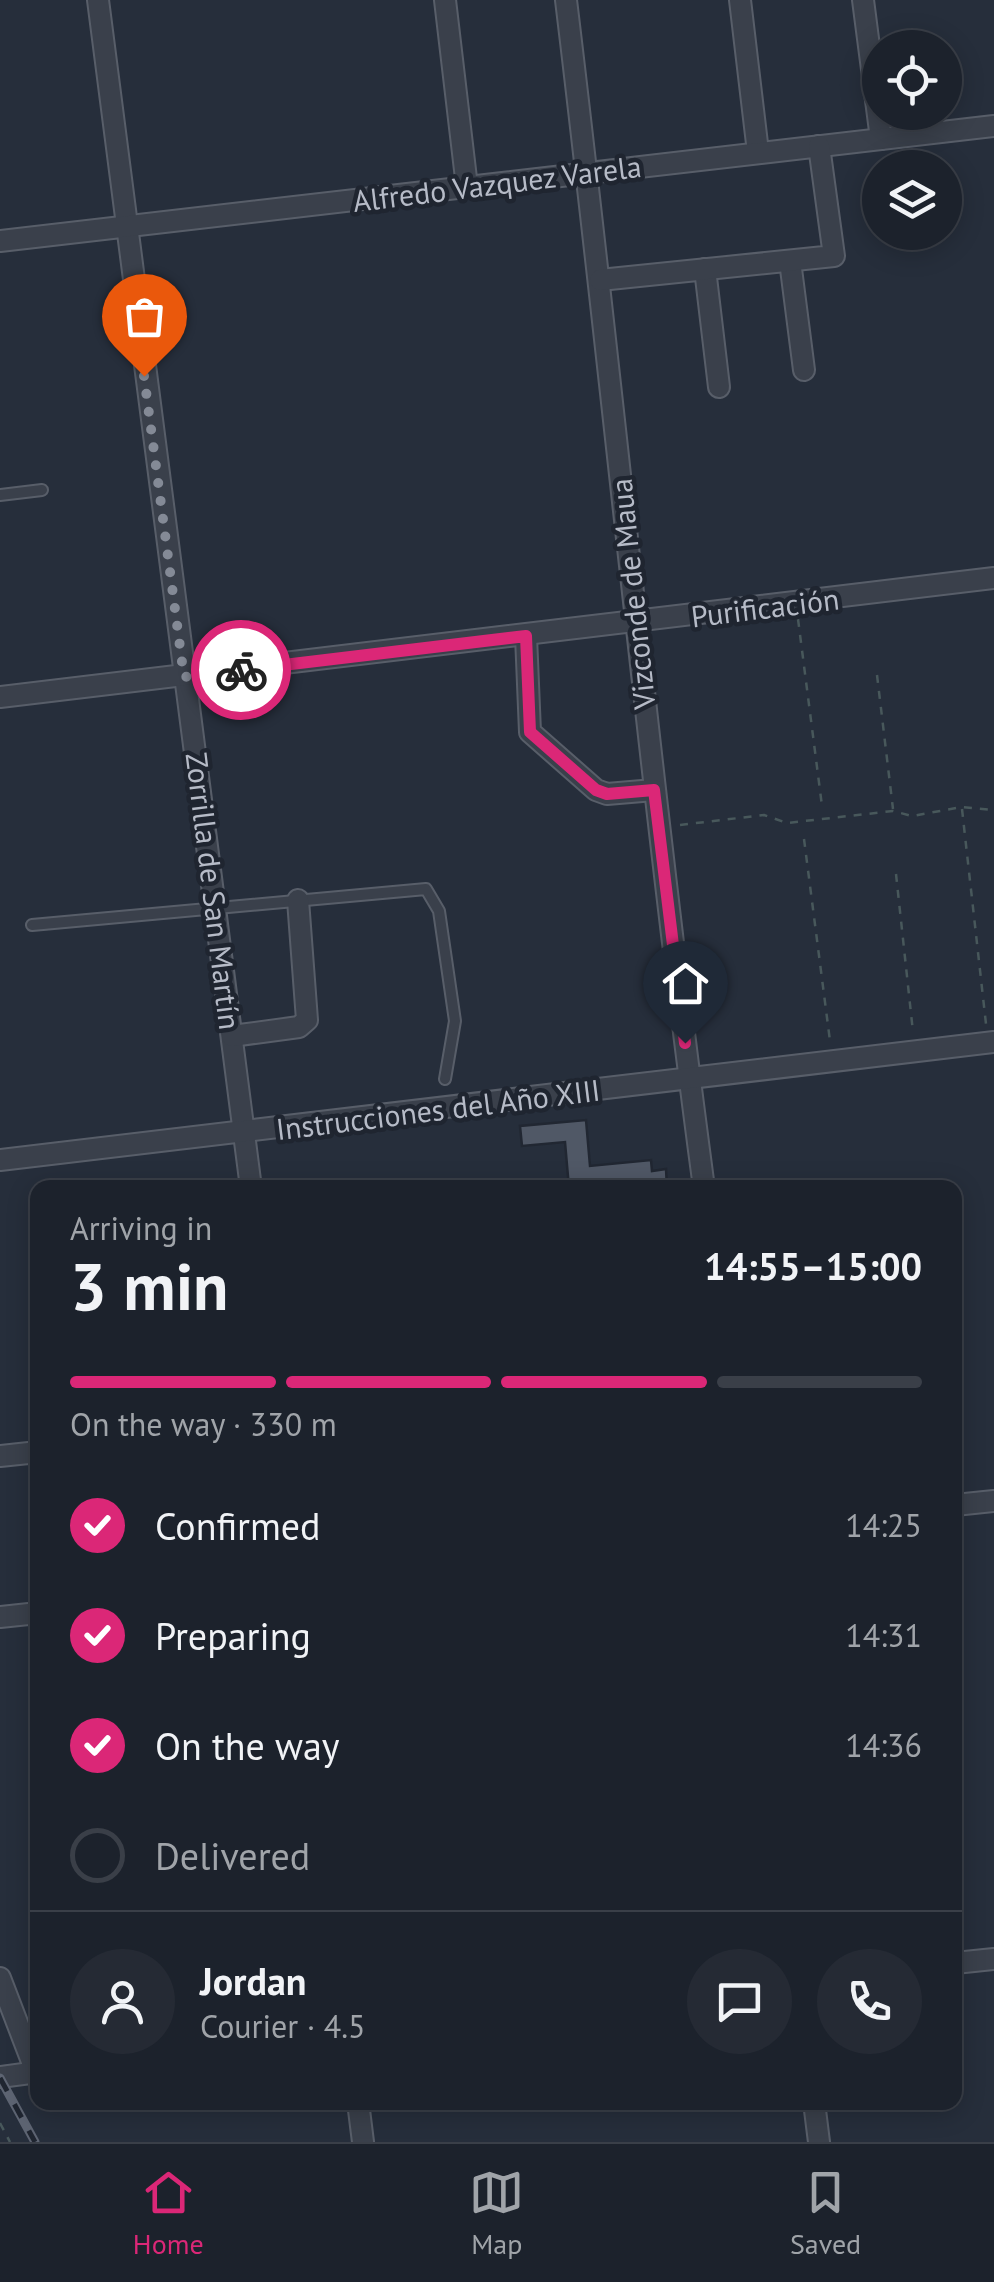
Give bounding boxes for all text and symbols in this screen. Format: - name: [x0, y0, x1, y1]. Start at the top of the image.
- map controls: [862, 30, 962, 250]
- button: locate: [862, 30, 962, 130]
- street label: Alfredo Vazquez Varela: [351, 146, 643, 220]
- button: layers: [862, 150, 962, 250]
- pin: [102, 274, 187, 377]
- icon: bag: [117, 289, 172, 344]
- street label: Vizconde de Maua: [600, 477, 664, 712]
- street label: Purificación: [689, 579, 841, 635]
- courier: [191, 620, 291, 720]
- icon: bike: [214, 643, 269, 698]
- street label: Zorrilla de San Martín: [178, 750, 250, 1032]
- pin: [643, 941, 728, 1044]
- icon: home: [658, 956, 713, 1011]
- street label: Instrucciones del Año XIII: [274, 1070, 602, 1148]
- text: Arriving in: [70, 1207, 212, 1249]
- text: 14:55–15:00: [704, 1241, 922, 1290]
- text: 3 min: [70, 1244, 229, 1328]
- text: On the way · 330 m: [70, 1403, 337, 1445]
- icon: check: [70, 1498, 125, 1553]
- text: Confirmed: [155, 1501, 321, 1550]
- text: 14:25: [845, 1504, 922, 1546]
- icon: check: [70, 1608, 125, 1663]
- text: Preparing: [155, 1611, 311, 1660]
- text: 14:31: [845, 1614, 922, 1656]
- icon: check: [70, 1718, 125, 1773]
- text: On the way: [155, 1721, 340, 1770]
- text: 14:36: [845, 1724, 922, 1766]
- text: Delivered: [155, 1831, 310, 1880]
- button: person: [70, 1949, 175, 2054]
- button: chat: [687, 1949, 792, 2054]
- button: phone: [817, 1949, 922, 2054]
- text: Jordan: [200, 1956, 306, 2005]
- text: Courier · 4.5: [200, 2005, 366, 2047]
- tab: Home: [133, 2165, 204, 2262]
- tab: Map: [469, 2165, 524, 2262]
- tab: Saved: [790, 2165, 861, 2262]

